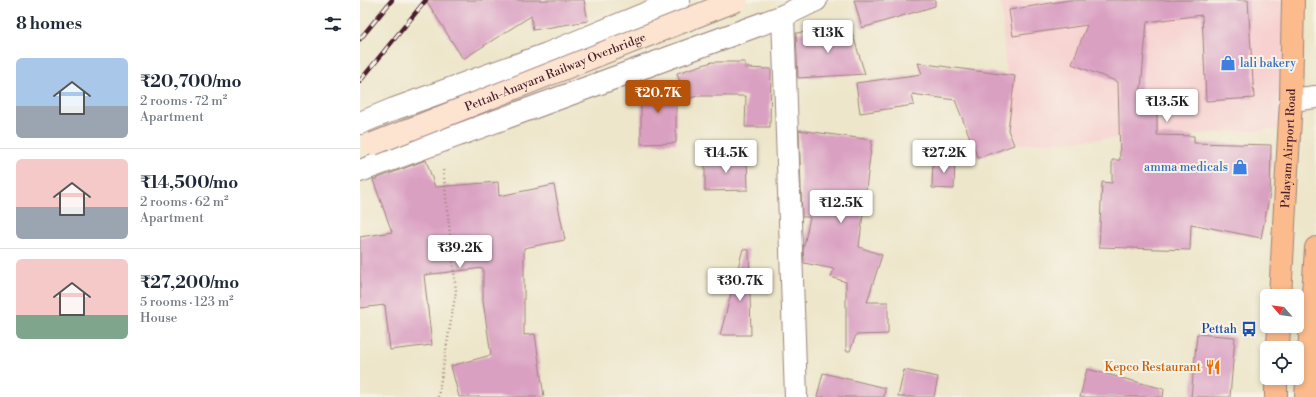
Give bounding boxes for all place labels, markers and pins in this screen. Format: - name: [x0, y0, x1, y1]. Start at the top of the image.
- pin: ₹13K: [804, 20, 852, 54]
- shop icon: lali bakery: [1219, 54, 1237, 72]
- place label: lali bakery: [1240, 56, 1296, 71]
- pin: ₹20.7K: [625, 80, 691, 114]
- pin: ₹13.5K: [1134, 89, 1200, 123]
- pin: ₹14.5K: [693, 140, 759, 174]
- pin: ₹27.2K: [911, 140, 977, 174]
- shop icon: amma medicals: [1231, 158, 1249, 176]
- place label: amma medicals: [1144, 160, 1228, 175]
- pin: ₹12.5K: [808, 190, 874, 224]
- pin: ₹39.2K: [427, 235, 493, 269]
- pin: ₹30.7K: [707, 268, 773, 302]
- bus stop icon: Pettah: [1240, 320, 1258, 338]
- place label: Pettah: [1202, 322, 1237, 337]
- restaurant icon: Kepco Restaurant: [1204, 358, 1222, 376]
- place label: Kepco Restaurant: [1104, 360, 1202, 375]

